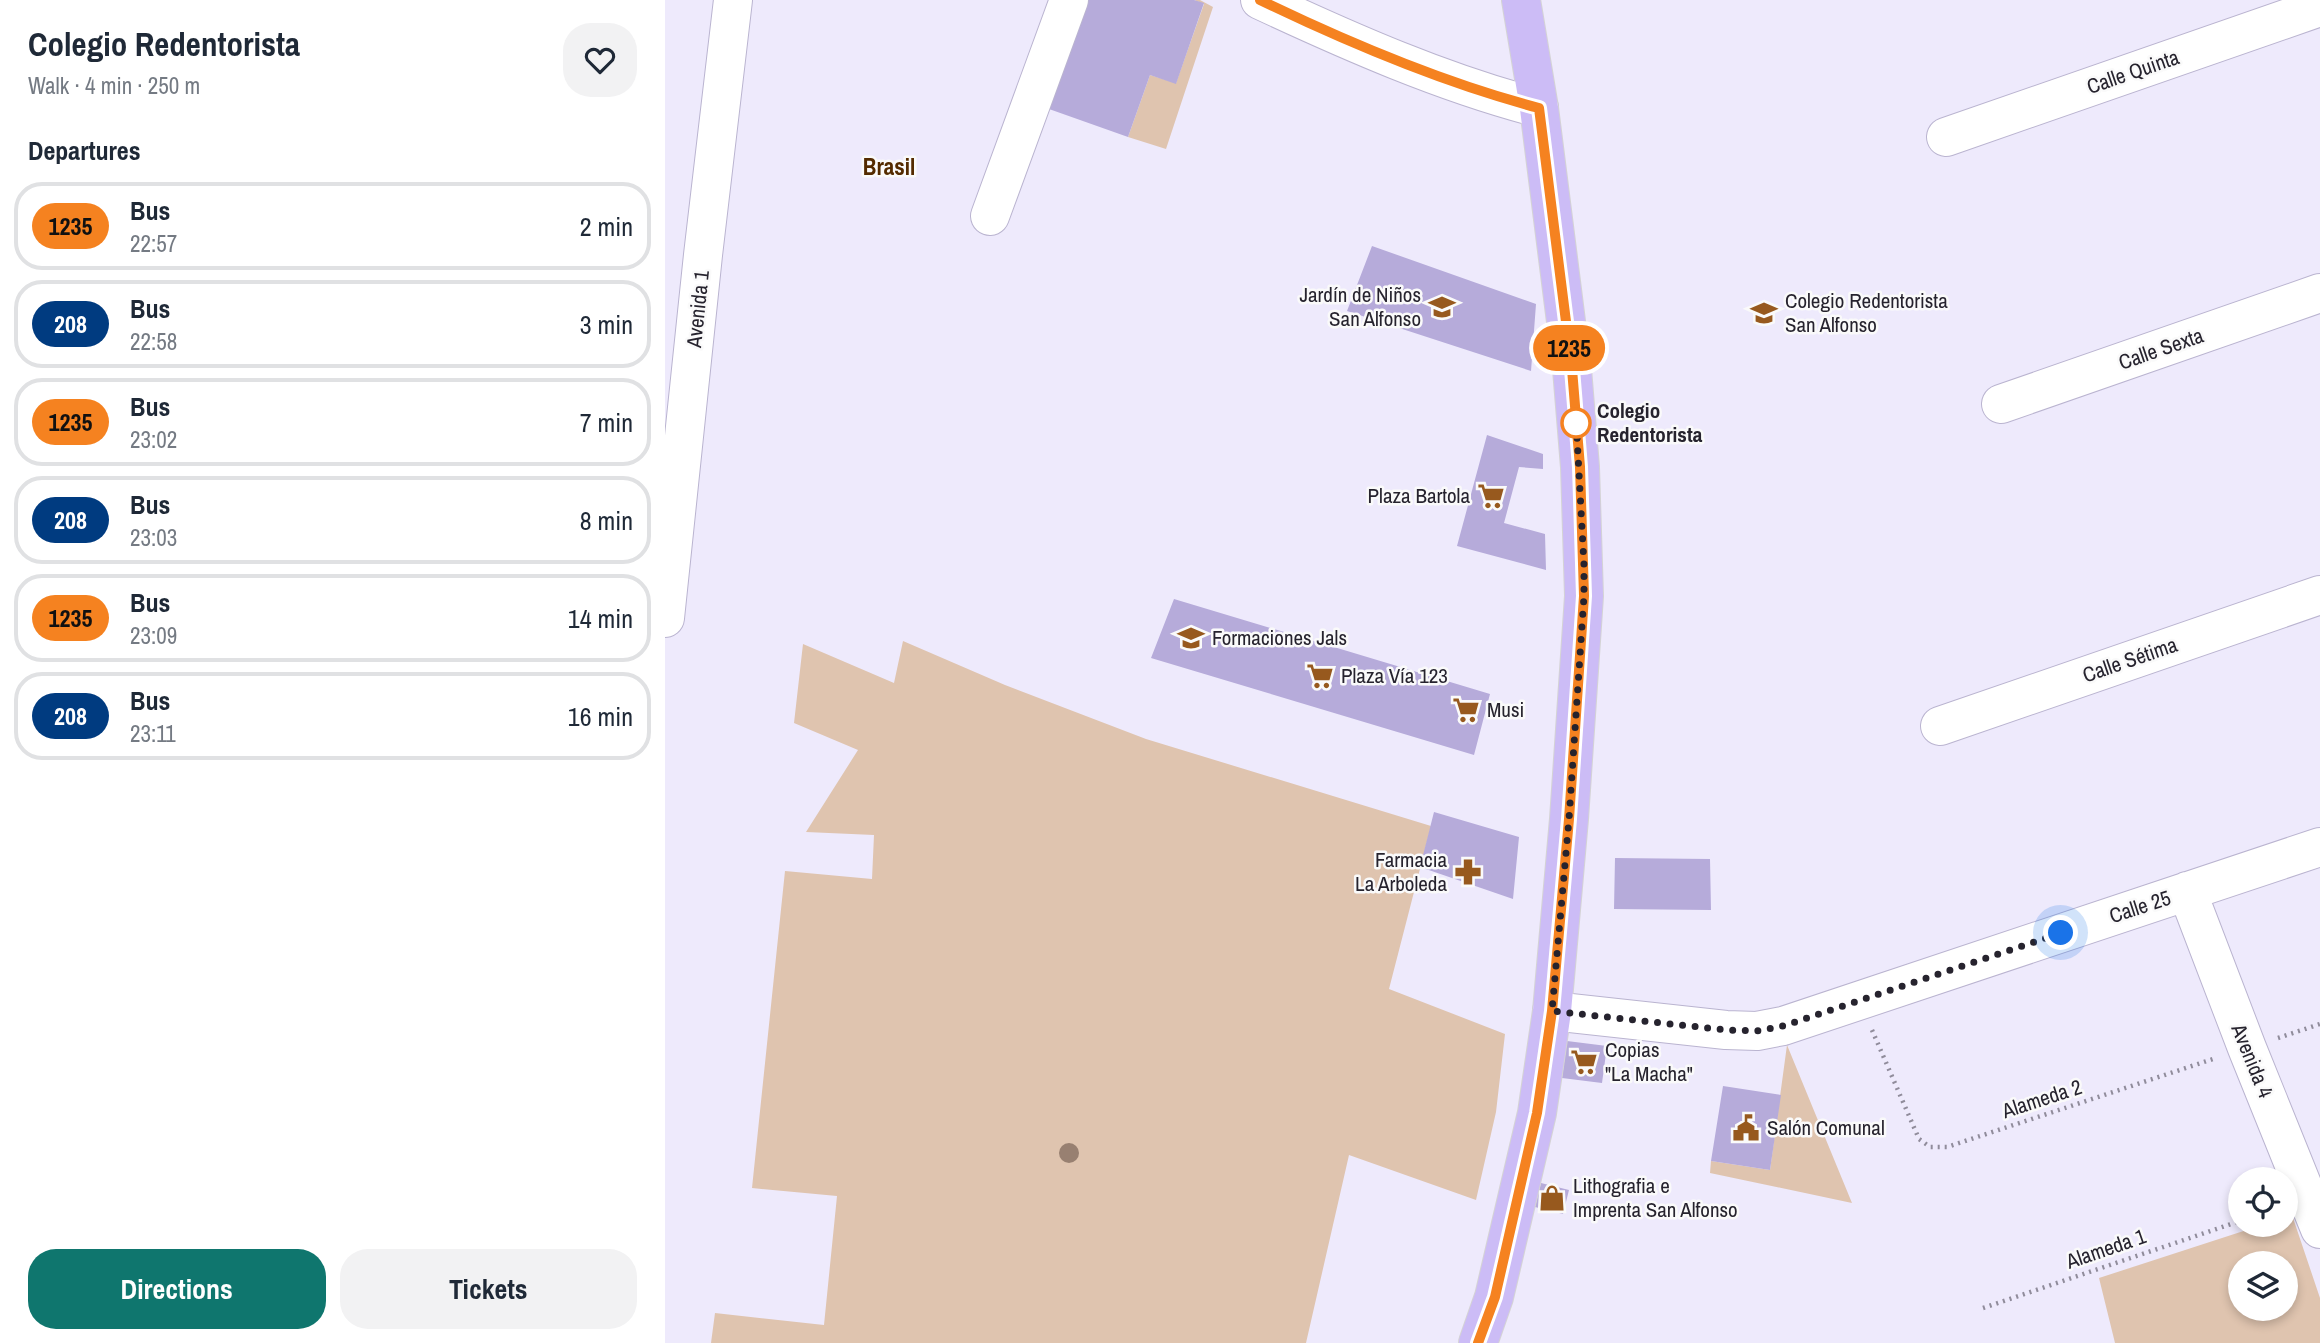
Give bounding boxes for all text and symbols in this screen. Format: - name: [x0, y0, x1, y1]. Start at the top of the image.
- text: Colegio Redentorista: [28, 22, 300, 66]
- button: heart: [563, 23, 637, 97]
- street label: Calle Quinta: [2083, 42, 2183, 101]
- text: Walk · 4 min · 250 m: [28, 70, 200, 101]
- text: Departures: [28, 133, 141, 168]
- district label: Brasil: [863, 151, 915, 182]
- text: Bus: [130, 193, 170, 228]
- text: 2 min: [580, 209, 633, 244]
- text: 1235: [49, 210, 92, 242]
- text: 22:57: [130, 228, 177, 259]
- street label: Avenida 1: [679, 269, 716, 350]
- place label: Jardín de Niños San Alfonso: [1299, 280, 1421, 333]
- place label: Colegio Redentorista San Alfonso: [1785, 286, 1948, 339]
- text: Bus: [130, 291, 170, 326]
- school or university icon: Jardín de Niños San Alfonso: [1427, 292, 1457, 322]
- school or university icon: Colegio Redentorista San Alfonso: [1749, 298, 1779, 328]
- text: 3 min: [580, 307, 633, 342]
- text: 208: [54, 308, 87, 340]
- street label: Calle Sexta: [2114, 320, 2208, 377]
- line badge: 1235: [1520, 325, 1618, 371]
- text: 22:58: [130, 326, 177, 357]
- text: 1235: [1547, 332, 1591, 364]
- text: Bus: [130, 389, 170, 424]
- place label: Colegio Redentorista: [1597, 396, 1703, 449]
- text: 7 min: [580, 405, 633, 440]
- text: 1235: [49, 406, 92, 438]
- marker: Colegio Redentorista: [1561, 408, 1591, 438]
- text: 23:02: [130, 424, 177, 455]
- place label: Plaza Bartola: [1368, 481, 1470, 510]
- supermarket icon: Plaza Bartola: [1476, 481, 1506, 511]
- text: Bus: [130, 487, 170, 522]
- text: 8 min: [580, 503, 633, 538]
- text: 208: [54, 504, 87, 536]
- text: 23:03: [130, 522, 177, 553]
- text: Bus: [130, 585, 170, 620]
- text: 14 min: [568, 601, 633, 636]
- text: 1235: [49, 602, 92, 634]
- text: 23:09: [130, 620, 177, 651]
- school or university icon: Formaciones Jals: [1176, 623, 1206, 653]
- place label: Formaciones Jals: [1212, 623, 1347, 652]
- street label: Calle Sétima: [2079, 630, 2182, 689]
- supermarket icon: Plaza Vía 123: [1305, 661, 1335, 691]
- place label: Plaza Vía 123: [1341, 661, 1448, 690]
- text: Bus: [130, 683, 170, 718]
- supermarket icon: Musi: [1451, 695, 1481, 725]
- place label: Musi: [1487, 695, 1524, 724]
- text: 16 min: [568, 699, 633, 734]
- text: 208: [54, 700, 87, 732]
- text: 23:11: [130, 718, 176, 749]
- place label: Farmacia La Arboleda: [1355, 845, 1447, 898]
- pharmacy icon: Farmacia La Arboleda: [1453, 857, 1483, 887]
- street label: Calle 25: [2105, 883, 2174, 930]
- your location: [2043, 915, 2078, 950]
- street label: Avenida 4: [2224, 1019, 2281, 1102]
- place label: Copias "La Macha": [1605, 1035, 1693, 1088]
- supermarket icon: Copias "La Macha": [1569, 1047, 1599, 1077]
- street label: Alameda 2: [1997, 1072, 2085, 1125]
- public building icon: Salón Comunal: [1731, 1113, 1761, 1143]
- place label: Salón Comunal: [1767, 1113, 1885, 1142]
- map controls: [2228, 1167, 2298, 1321]
- button: locate: [2228, 1167, 2298, 1237]
- place label: Lithografia e Imprenta San Alfonso: [1573, 1171, 1738, 1224]
- shop icon: Lithografia e Imprenta San Alfonso: [1537, 1183, 1567, 1213]
- street label: Alameda 1: [2061, 1221, 2150, 1276]
- button: Directions: [28, 1249, 326, 1329]
- button: Tickets: [340, 1249, 637, 1329]
- button: layers: [2228, 1251, 2298, 1321]

